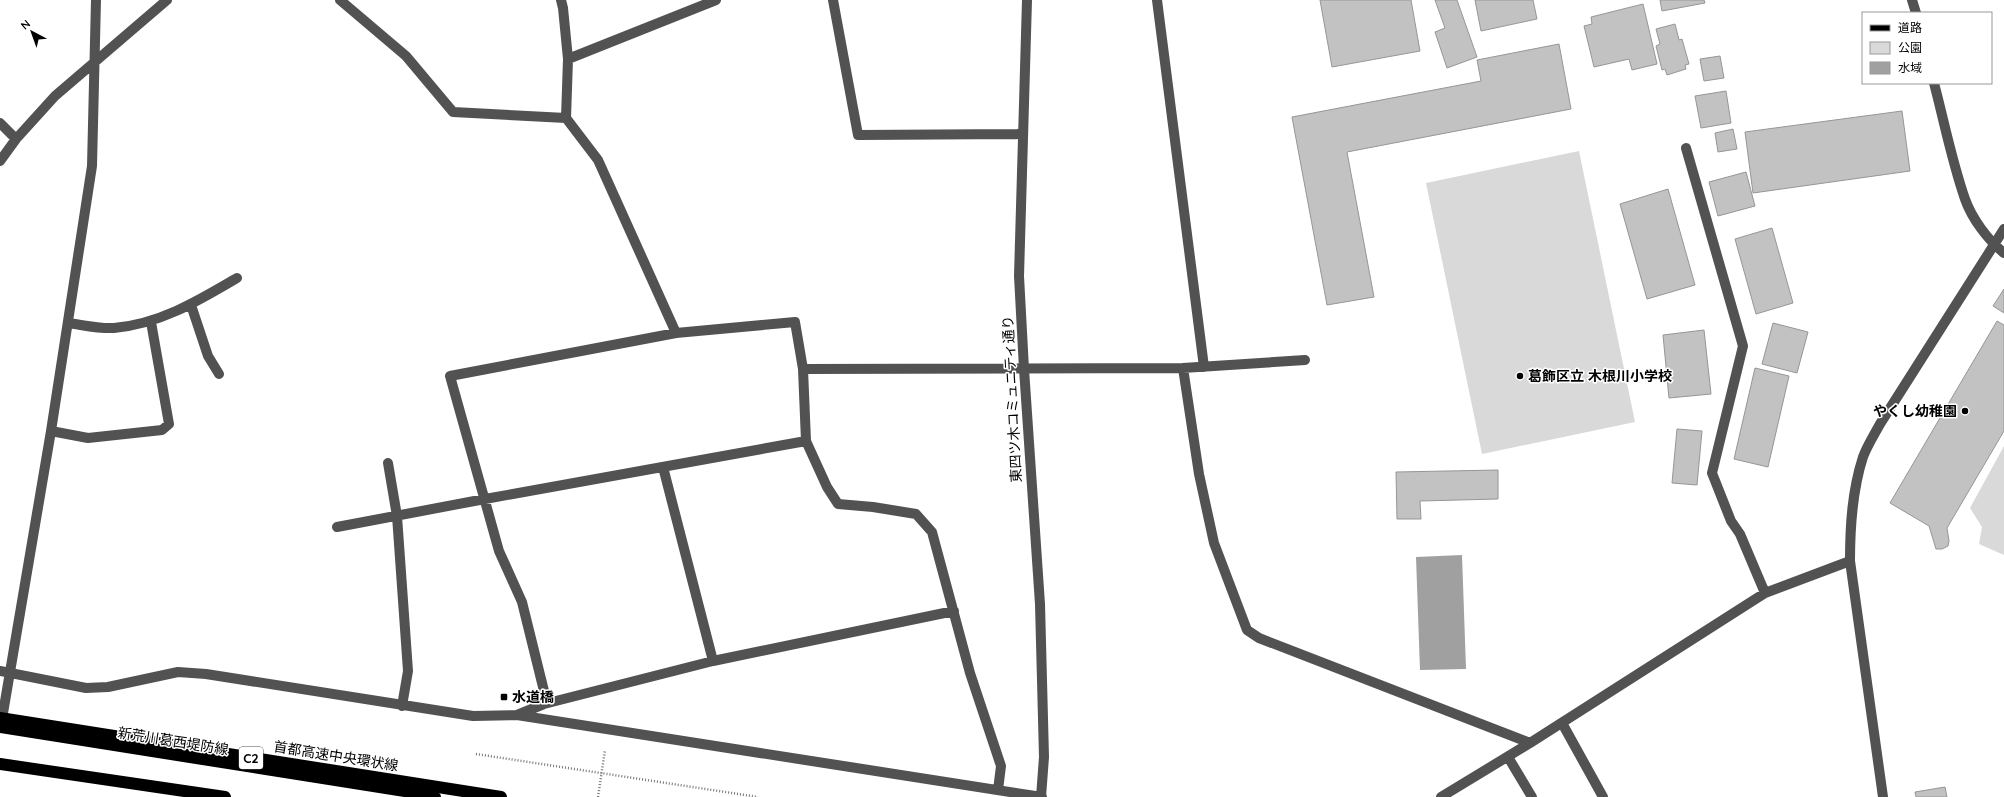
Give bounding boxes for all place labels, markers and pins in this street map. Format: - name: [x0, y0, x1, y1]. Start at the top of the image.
- place label: 葛飾区立 木根川小学校: [1528, 367, 1672, 385]
- marker: 葛飾区立 木根川小学校: [1515, 371, 1525, 381]
- place label: やくし幼稚園: [1873, 402, 1957, 420]
- marker: やくし幼稚園: [1960, 406, 1970, 416]
- place label: 水道橋: [512, 688, 554, 706]
- marker: 水道橋: [499, 692, 509, 702]

